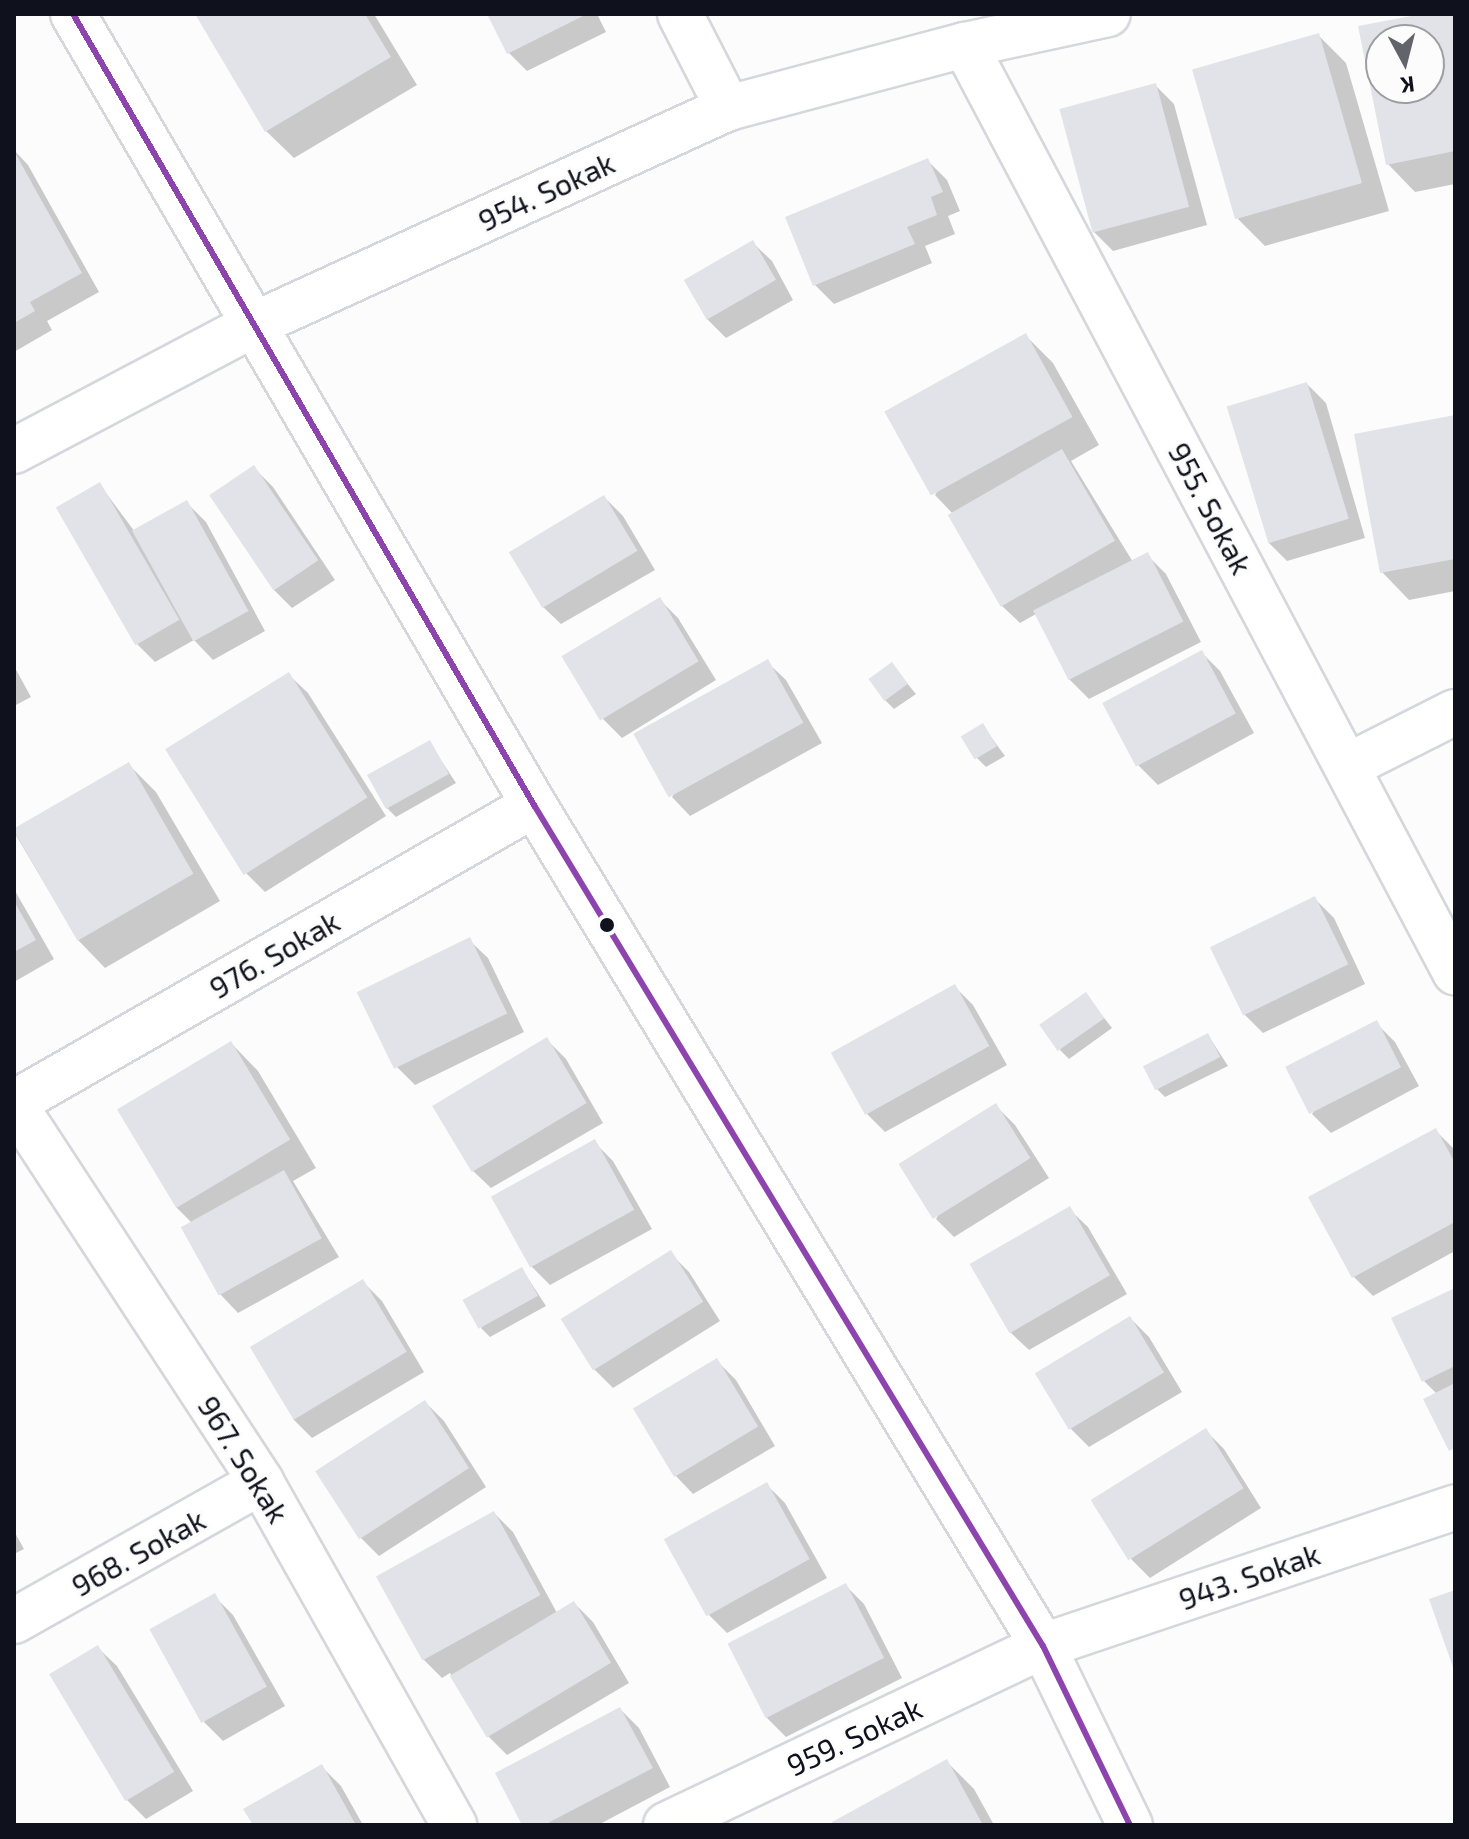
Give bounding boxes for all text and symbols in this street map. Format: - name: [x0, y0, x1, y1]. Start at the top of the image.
- north arrow: [1365, 24, 1445, 104]
- text: K: [1399, 72, 1416, 100]
- street label: 954. Sokak: [472, 144, 620, 238]
- street label: 955. Sokak: [1161, 436, 1261, 580]
- street label: 976. Sokak: [203, 902, 345, 1006]
- unlabelled marker: [599, 917, 615, 933]
- street label: 967. Sokak: [191, 1389, 297, 1529]
- street label: 968. Sokak: [65, 1501, 211, 1603]
- street label: 943. Sokak: [1174, 1535, 1324, 1617]
- street label: 959. Sokak: [781, 1689, 927, 1783]

